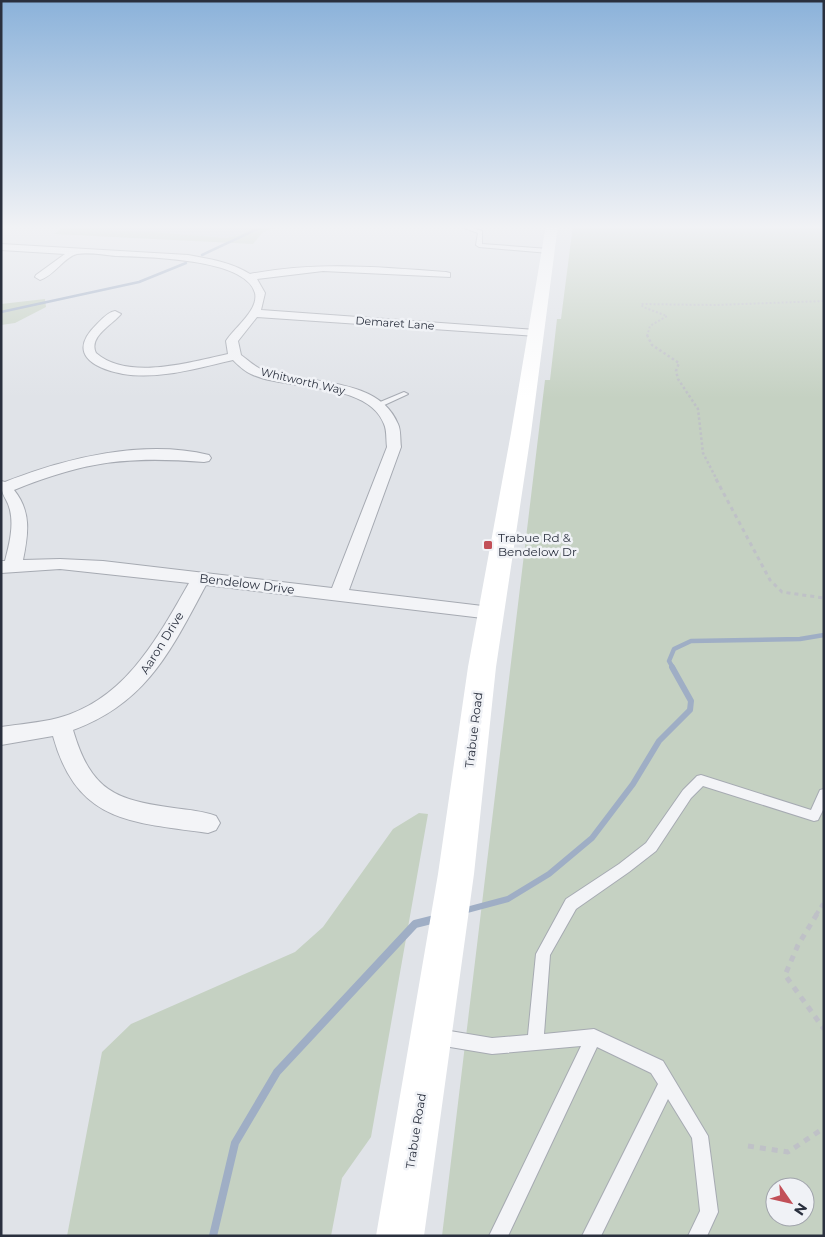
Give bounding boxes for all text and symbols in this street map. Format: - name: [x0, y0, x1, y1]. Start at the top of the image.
- street label: Demaret Lane: [355, 313, 435, 333]
- street label: Whitworth Way: [259, 364, 347, 398]
- place label: Trabue Rd & Bendelow Dr: [498, 530, 577, 559]
- marker: Trabue Rd & Bendelow Dr: [482, 539, 494, 551]
- street label: Bendelow Drive: [199, 570, 295, 597]
- street label: Aaron Drive: [137, 609, 187, 677]
- street label: Trabue Road: [461, 691, 486, 769]
- street label: Trabue Road: [402, 1092, 429, 1170]
- north arrow: [765, 1177, 815, 1227]
- text: N: [790, 1200, 811, 1219]

